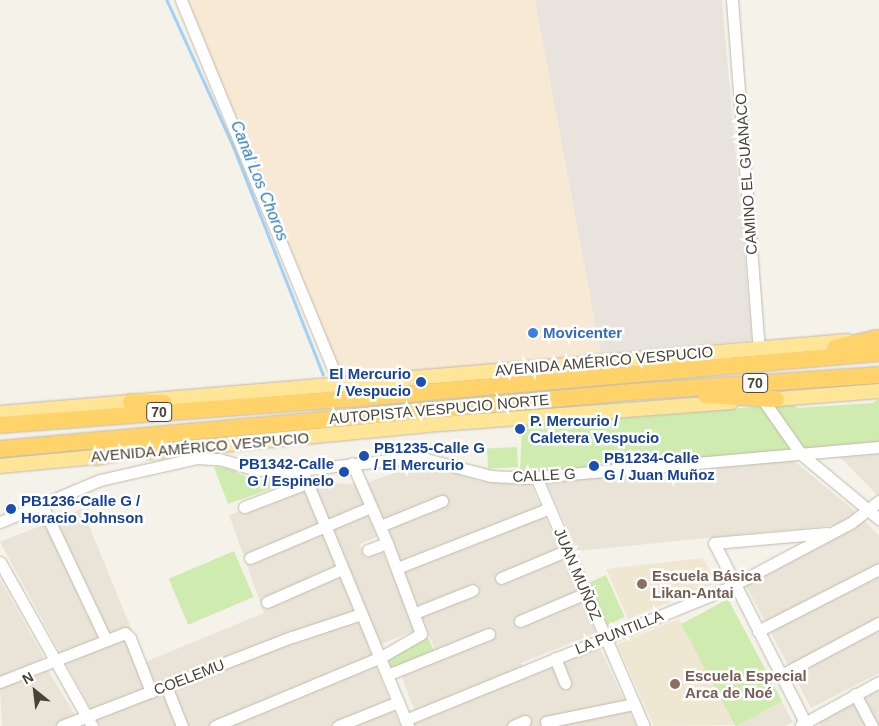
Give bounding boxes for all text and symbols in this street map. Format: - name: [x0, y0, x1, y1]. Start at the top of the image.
- street label: CAMINO EL GUANACO: [731, 92, 761, 256]
- water label: Canal Los Choros: [226, 118, 292, 244]
- place label: Movicenter: [543, 324, 622, 342]
- marker: Movicenter: [527, 327, 539, 339]
- street label: AVENIDA AMÉRICO VESPUCIO: [493, 342, 715, 380]
- place label: El Mercurio / Vespucio: [329, 364, 411, 399]
- road number: 70: [741, 372, 769, 394]
- marker: El Mercurio / Vespucio: [415, 376, 427, 388]
- street label: AUTOPISTA VESPUCIO NORTE: [328, 390, 550, 428]
- road number: 70: [145, 401, 173, 424]
- place label: P. Mercurio / Caletera Vespucio: [530, 411, 659, 446]
- marker: P. Mercurio / Caletera Vespucio: [514, 423, 526, 435]
- street label: AVENIDA AMÉRICO VESPUCIO: [89, 428, 311, 466]
- place label: PB1235-Calle G / El Mercurio: [374, 438, 485, 473]
- place label: PB1234-Calle G / Juan Muñoz: [604, 448, 715, 483]
- marker: PB1235-Calle G / El Mercurio: [358, 450, 370, 462]
- place label: PB1342-Calle G / Espinelo: [239, 454, 334, 489]
- marker: PB1234-Calle G / Juan Muñoz: [588, 460, 600, 472]
- street label: CALLE G: [512, 464, 576, 486]
- marker: PB1342-Calle G / Espinelo: [338, 466, 350, 478]
- place label: PB1236-Calle G / Horacio Johnson: [21, 491, 144, 526]
- marker: PB1236-Calle G / Horacio Johnson: [5, 503, 17, 515]
- street label: JUAN MUÑOZ: [551, 525, 605, 623]
- place label: Escuela Básica Likan-Antai: [652, 566, 761, 601]
- marker: Escuela Básica Likan-Antai: [636, 578, 648, 590]
- street label: LA PUNTILLA: [572, 606, 666, 658]
- street label: COELEMU: [151, 655, 227, 699]
- north arrow: [10, 666, 60, 716]
- place label: Escuela Especial Arca de Noé: [685, 666, 807, 701]
- text: N: [19, 668, 36, 687]
- marker: Escuela Especial Arca de Noé: [669, 678, 681, 690]

